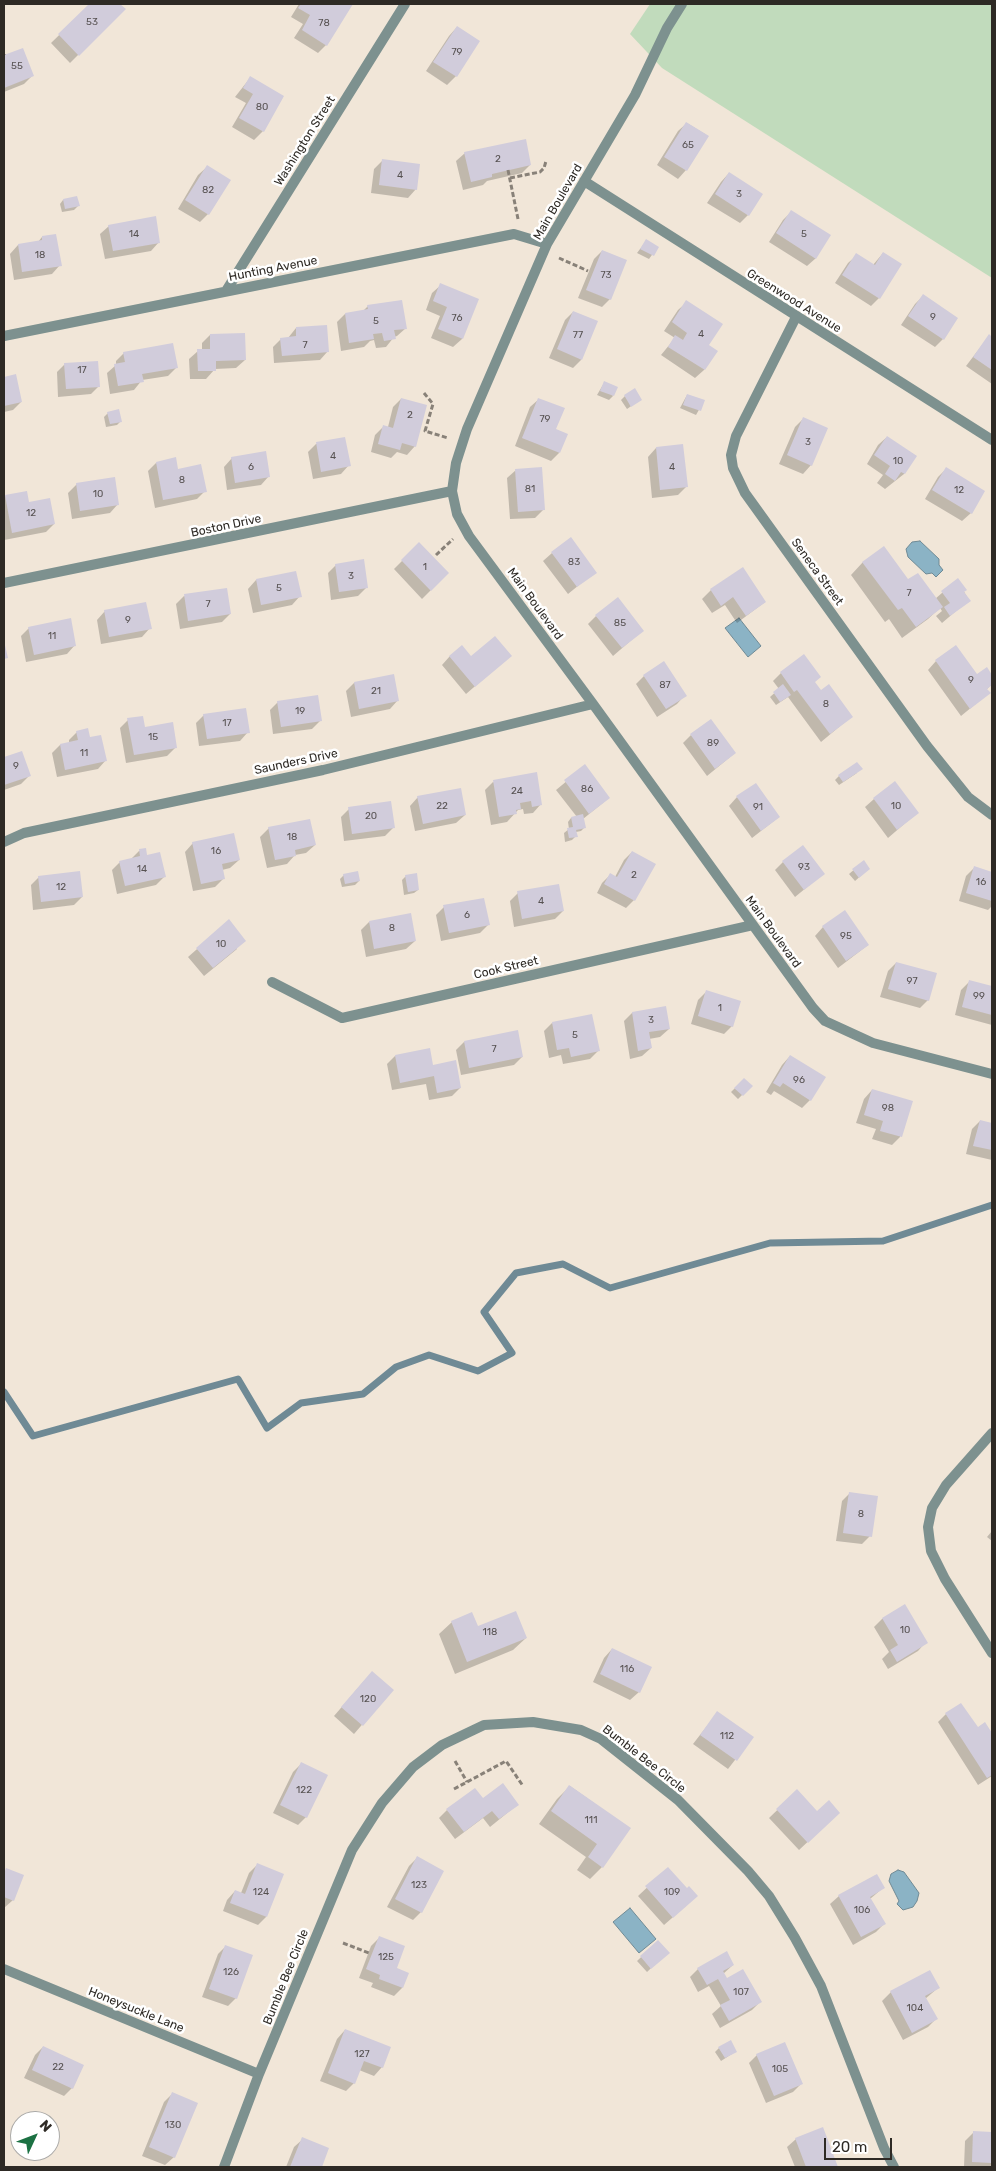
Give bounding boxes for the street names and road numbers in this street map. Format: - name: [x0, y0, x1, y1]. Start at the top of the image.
- street label: Washington Street: [272, 93, 338, 189]
- street label: Main Boulevard: [530, 161, 586, 243]
- street label: Hunting Avenue: [227, 253, 319, 285]
- street label: Greenwood Avenue: [744, 266, 844, 336]
- street label: Boston Drive: [189, 512, 263, 540]
- street label: Seneca Street: [788, 536, 846, 608]
- street label: Main Boulevard: [504, 565, 566, 643]
- street label: Saunders Drive: [253, 746, 339, 778]
- street label: Main Boulevard: [742, 893, 804, 971]
- street label: Cook Street: [472, 954, 540, 982]
- street label: Bumble Bee Circle: [600, 1722, 688, 1796]
- street label: Bumble Bee Circle: [260, 1927, 312, 2027]
- street label: Honeysuckle Lane: [86, 1984, 186, 2036]

